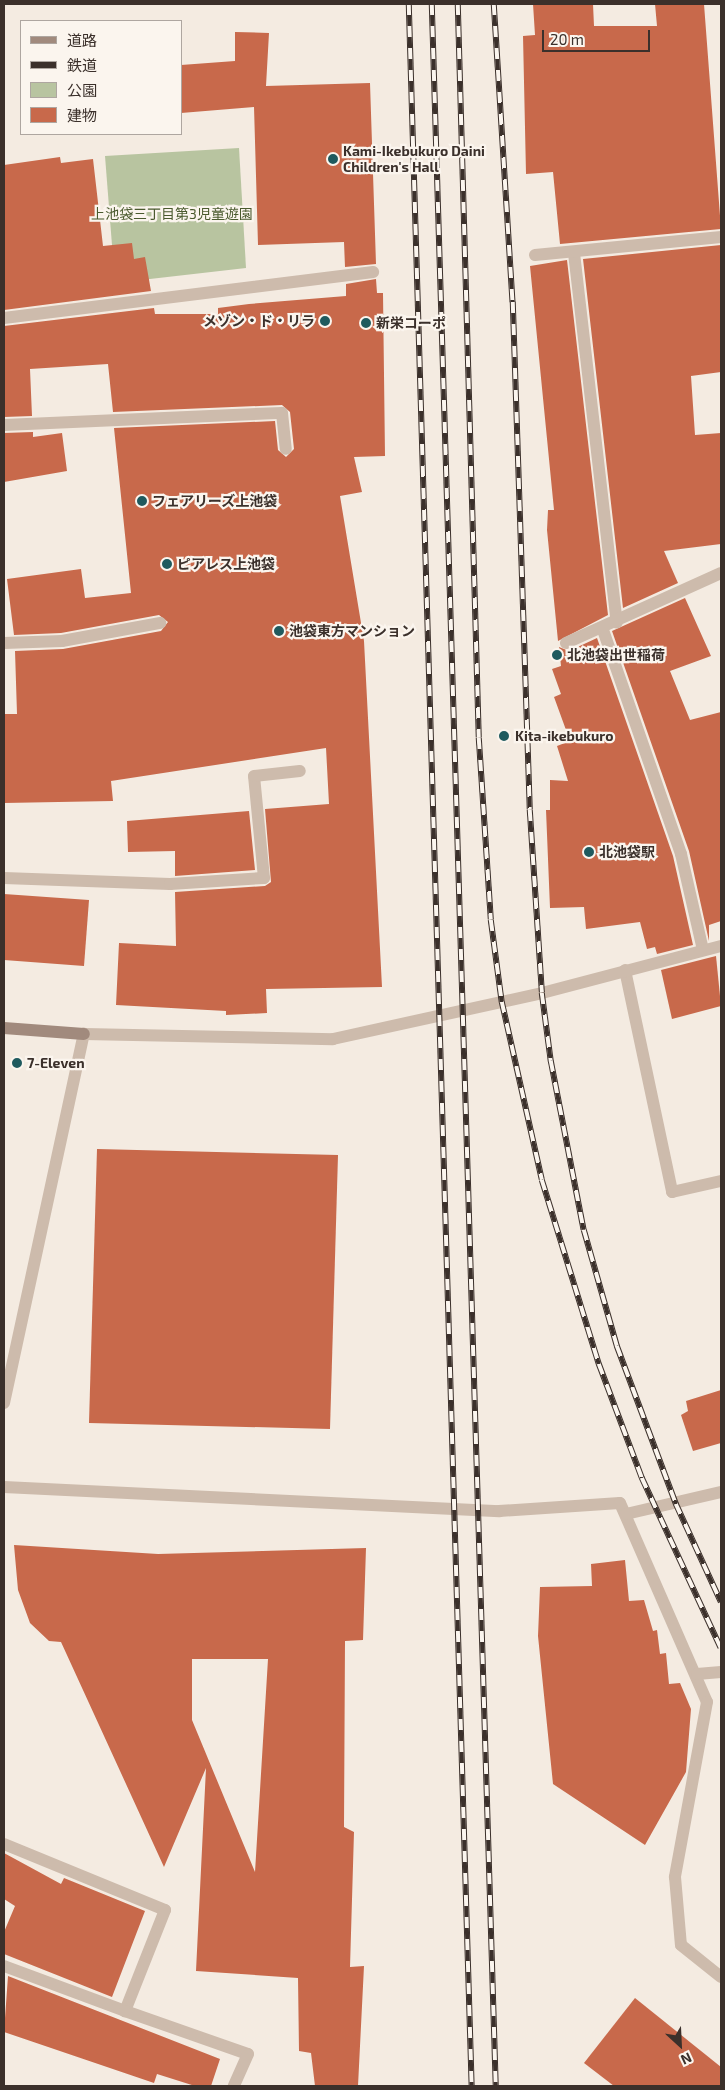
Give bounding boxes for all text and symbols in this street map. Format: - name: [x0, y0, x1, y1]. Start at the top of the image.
- legend: [20, 20, 182, 135]
- scale bar: [545, 20, 652, 52]
- text: 20 m: [550, 30, 584, 48]
- text: 道路: [67, 31, 97, 49]
- text: 鉄道: [67, 56, 97, 74]
- text: 公園: [67, 81, 97, 99]
- text: 建物: [67, 106, 97, 124]
- place label: Kami-Ikebukuro Daini Children's Hall: [343, 143, 485, 176]
- marker: Kami-Ikebukuro Daini Children's Hall: [327, 153, 339, 165]
- park label: 上池袋三丁目第3児童遊園: [91, 206, 253, 222]
- place label: メゾン・ド・リラ: [203, 313, 315, 329]
- marker: メゾン・ド・リラ: [319, 315, 331, 327]
- place label: 新栄コーポ: [376, 315, 446, 331]
- marker: 新栄コーポ: [360, 317, 372, 329]
- place label: フェアリーズ上池袋: [152, 493, 278, 509]
- marker: フェアリーズ上池袋: [136, 495, 148, 507]
- place label: ピアレス上池袋: [177, 556, 275, 572]
- marker: ピアレス上池袋: [161, 558, 173, 570]
- place label: 池袋東方マンション: [289, 623, 415, 639]
- marker: 池袋東方マンション: [273, 625, 285, 637]
- place label: 北池袋出世稲荷: [567, 647, 665, 663]
- marker: 北池袋出世稲荷: [551, 649, 563, 661]
- place label: Kita-ikebukuro: [515, 728, 613, 744]
- marker: Kita-ikebukuro: [497, 729, 511, 743]
- place label: 北池袋駅: [599, 844, 655, 860]
- marker: 北池袋駅: [583, 846, 595, 858]
- place label: 7-Eleven: [27, 1055, 85, 1071]
- marker: 7-Eleven: [11, 1057, 23, 1069]
- north arrow: [655, 2020, 705, 2070]
- text: N: [678, 2049, 695, 2069]

